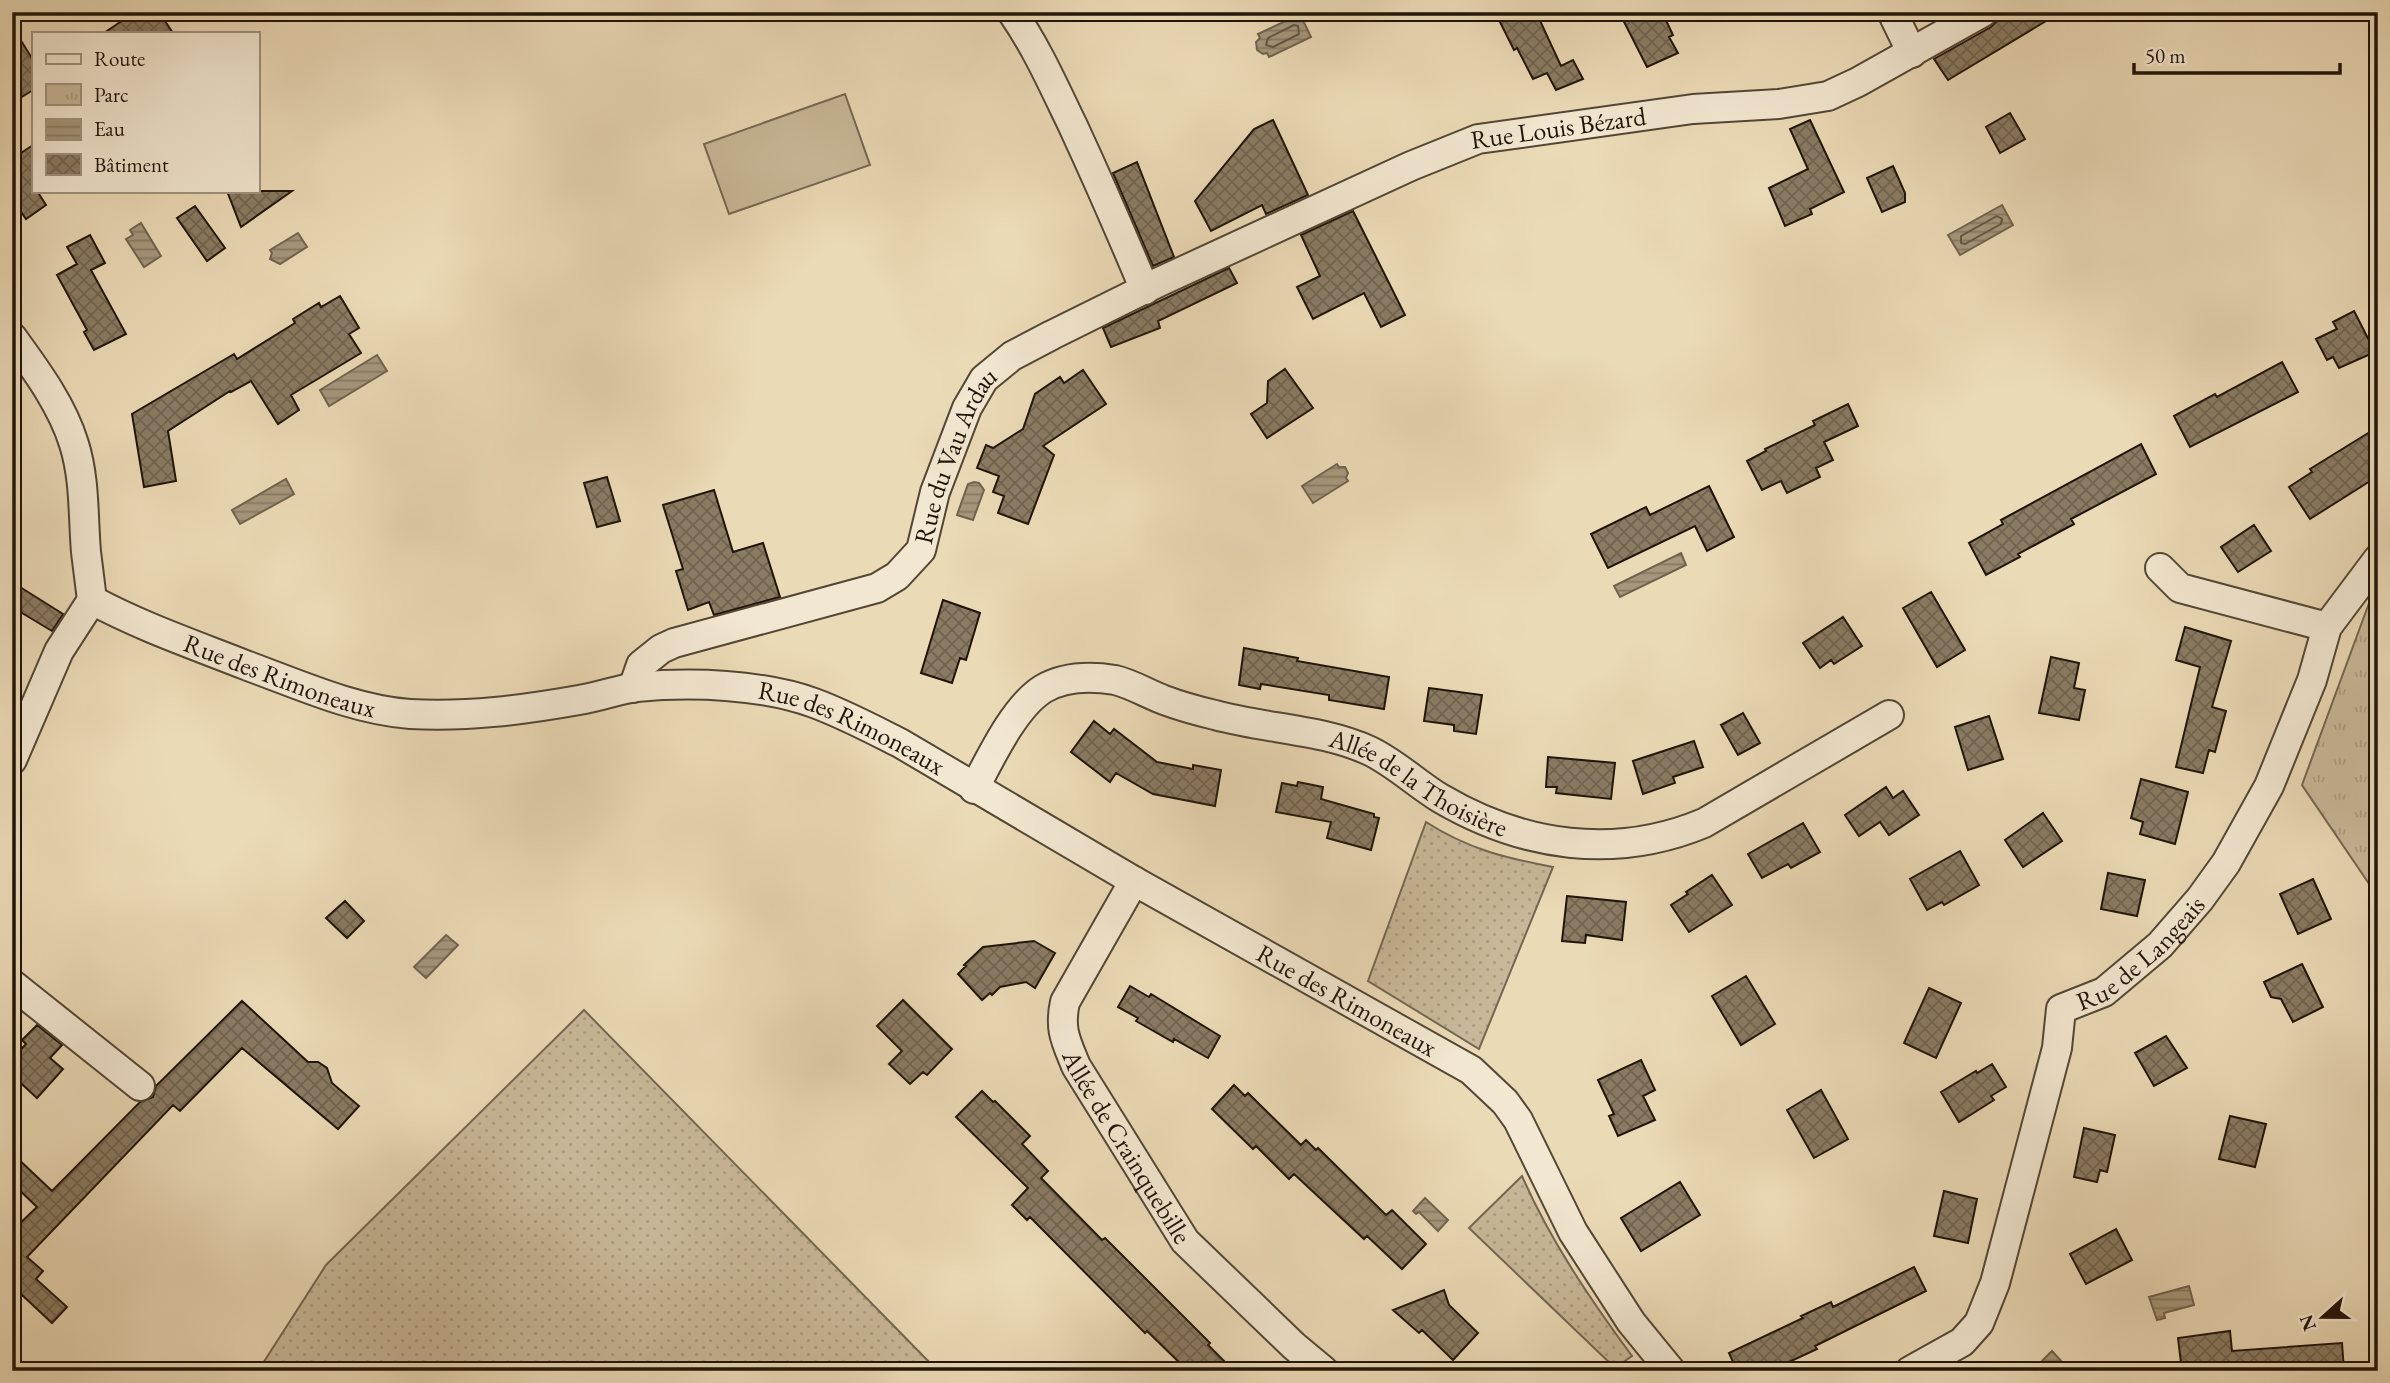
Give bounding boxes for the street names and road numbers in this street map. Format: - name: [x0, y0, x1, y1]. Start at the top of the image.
- street label: Rue Louis Bézard: [1468, 99, 1649, 157]
- street label: Rue du Vau Ardau: [906, 358, 1004, 547]
- street label: Rue des Rimoneaux: [179, 626, 380, 726]
- street label: Rue des Rimoneaux: [756, 673, 952, 783]
- street label: Allée de la Thoisière: [1324, 721, 1512, 845]
- street label: Rue de Langeais: [2071, 888, 2212, 1018]
- street label: Rue des Rimoneaux: [1251, 936, 1444, 1065]
- street label: Allée de Crainquebille: [1054, 1044, 1199, 1250]

